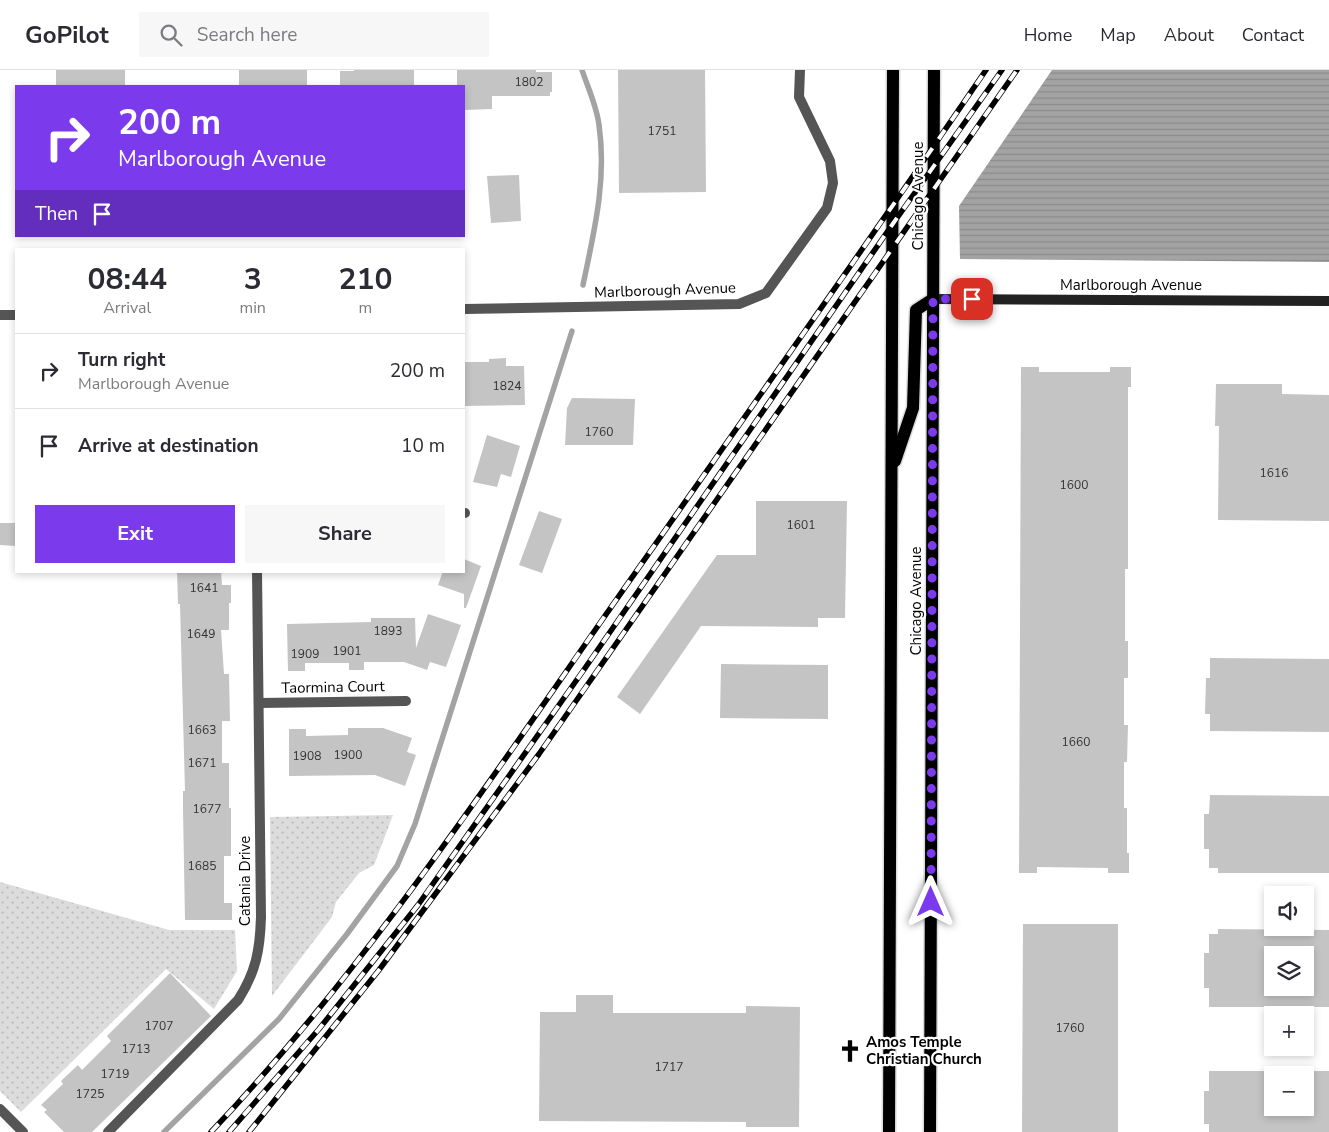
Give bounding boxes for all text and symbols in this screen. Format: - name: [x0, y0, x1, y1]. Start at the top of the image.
- search box: [139, 12, 489, 57]
- text: GoPilot: [25, 19, 109, 51]
- icon: search: [157, 21, 185, 49]
- text: Search here: [197, 22, 297, 48]
- text: Home: [1024, 23, 1072, 47]
- text: Map: [1100, 23, 1136, 47]
- text: About: [1164, 23, 1214, 47]
- text: Contact: [1242, 23, 1304, 47]
- house number: 1802: [515, 74, 543, 90]
- text: 200 m: [118, 99, 221, 146]
- icon: right: [35, 105, 100, 170]
- house number: 1751: [648, 123, 676, 139]
- street label: Chicago Avenue: [908, 142, 928, 250]
- text: Marlborough Avenue: [118, 144, 326, 174]
- icon: arrive: [88, 200, 116, 228]
- text: Then: [35, 201, 78, 227]
- text: 08:44: [88, 259, 167, 300]
- text: 3: [244, 259, 262, 300]
- text: 210: [338, 259, 392, 300]
- street label: Marlborough Avenue: [1060, 275, 1202, 295]
- street label: Marlborough Avenue: [594, 278, 736, 302]
- pin: [951, 278, 993, 320]
- icon: arrive: [958, 285, 986, 313]
- text: Arrival: [103, 297, 151, 319]
- text: min: [239, 297, 266, 319]
- text: m: [359, 297, 372, 319]
- text: Turn right: [78, 347, 165, 373]
- icon: right: [35, 357, 63, 385]
- text: 200 m: [390, 358, 445, 384]
- text: Marlborough Avenue: [78, 373, 229, 395]
- house number: 1824: [493, 378, 521, 394]
- house number: 1760: [585, 424, 613, 440]
- icon: arrive: [35, 432, 63, 460]
- text: Arrive at destination: [78, 433, 259, 459]
- text: 10 m: [401, 433, 445, 459]
- house number: 1616: [1260, 465, 1288, 481]
- house number: 1600: [1060, 477, 1088, 493]
- button: Exit: [35, 505, 235, 563]
- button: Share: [245, 505, 445, 563]
- house number: 1601: [787, 517, 815, 533]
- street label: Chicago Avenue: [906, 547, 926, 655]
- house number: 1641: [190, 580, 218, 596]
- house number: 1893: [374, 623, 402, 639]
- house number: 1649: [187, 626, 215, 642]
- house number: 1901: [333, 643, 361, 659]
- house number: 1909: [291, 646, 319, 662]
- street label: Taormina Court: [281, 676, 386, 698]
- house number: 1663: [188, 722, 216, 738]
- house number: 1660: [1062, 734, 1090, 750]
- house number: 1900: [334, 747, 362, 763]
- house number: 1908: [293, 748, 321, 764]
- house number: 1671: [188, 755, 216, 771]
- house number: 1677: [193, 801, 221, 817]
- street label: Catania Drive: [235, 836, 255, 926]
- house number: 1685: [188, 858, 216, 874]
- position arrow: [904, 875, 956, 927]
- map controls: [1264, 886, 1314, 1116]
- button: sound: [1264, 886, 1314, 936]
- button: layers: [1264, 946, 1314, 996]
- button: +: [1264, 1006, 1314, 1056]
- house number: 1707: [145, 1018, 173, 1034]
- house number: 1760: [1056, 1020, 1084, 1036]
- place label: Amos Temple Christian Church: [866, 1032, 982, 1069]
- church icon: Amos Temple Christian Church: [837, 1038, 863, 1064]
- house number: 1713: [122, 1041, 150, 1057]
- house number: 1717: [655, 1059, 683, 1075]
- house number: 1719: [101, 1066, 129, 1082]
- button: −: [1264, 1066, 1314, 1116]
- house number: 1725: [76, 1086, 104, 1102]

